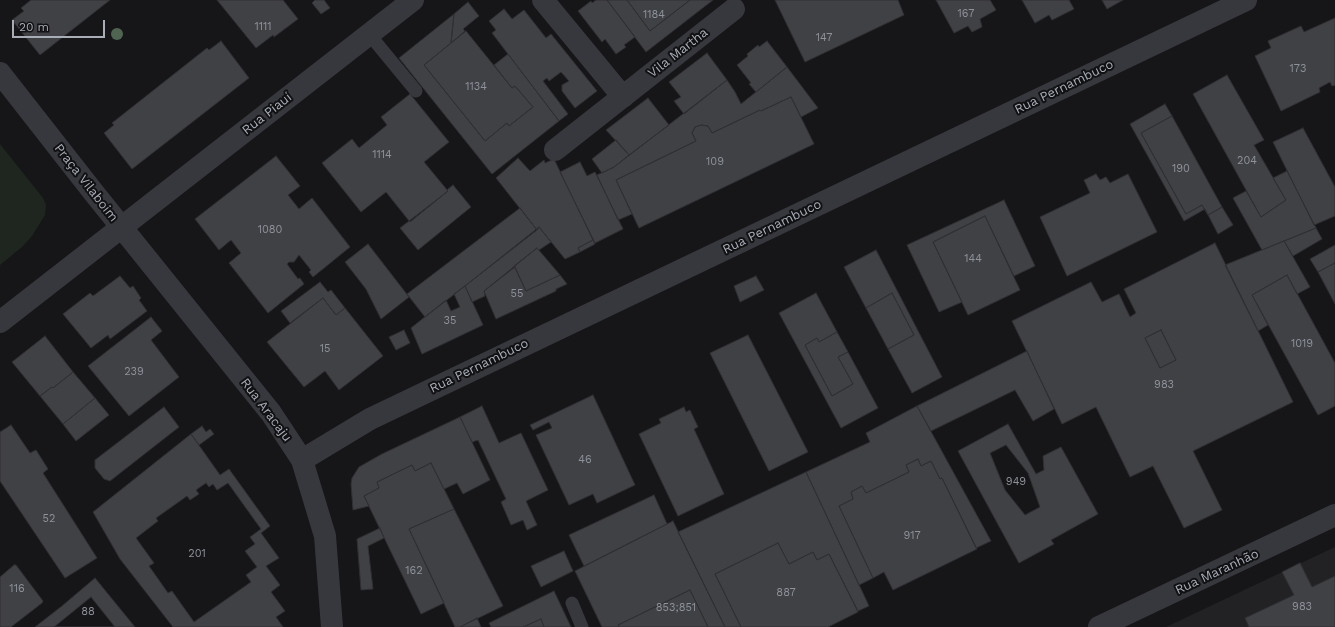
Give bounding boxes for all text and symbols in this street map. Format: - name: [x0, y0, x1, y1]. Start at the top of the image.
- house number: 167: [957, 7, 975, 21]
- house number: 1184: [643, 8, 665, 22]
- scale bar: [14, 12, 107, 38]
- text: 20 m: [19, 20, 49, 34]
- house number: 1111: [254, 20, 272, 34]
- street label: Vila Martha: [645, 25, 711, 81]
- house number: 147: [816, 31, 832, 45]
- street label: Rua Pernambuco: [1012, 56, 1116, 118]
- house number: 173: [1290, 62, 1306, 76]
- house number: 1134: [465, 80, 487, 94]
- street label: Rua Piauí: [239, 90, 295, 138]
- street label: Praça Vilaboim: [51, 141, 121, 225]
- house number: 1114: [372, 148, 392, 162]
- house number: 204: [1237, 154, 1257, 168]
- house number: 109: [706, 155, 724, 169]
- house number: 190: [1172, 162, 1190, 176]
- street label: Rua Pernambuco: [720, 196, 824, 258]
- house number: 1080: [258, 223, 282, 237]
- house number: 144: [964, 252, 982, 266]
- house number: 55: [511, 287, 523, 301]
- house number: 35: [444, 314, 456, 328]
- street label: Rua Pernambuco: [427, 335, 531, 397]
- house number: 1019: [1291, 337, 1313, 351]
- house number: 15: [320, 342, 330, 356]
- house number: 239: [124, 365, 144, 379]
- street label: Rua Aracaju: [237, 375, 295, 445]
- house number: 983: [1154, 378, 1174, 392]
- house number: 46: [578, 453, 592, 467]
- house number: 949: [1006, 475, 1026, 489]
- house number: 52: [43, 512, 55, 526]
- house number: 917: [903, 529, 921, 543]
- street label: Rua Maranhão: [1173, 546, 1261, 598]
- house number: 201: [188, 547, 206, 561]
- house number: 162: [405, 564, 423, 578]
- house number: 116: [9, 582, 25, 596]
- house number: 887: [776, 586, 796, 600]
- house number: 983: [1292, 600, 1312, 614]
- house number: 853;851: [656, 601, 696, 615]
- house number: 88: [81, 605, 95, 619]

